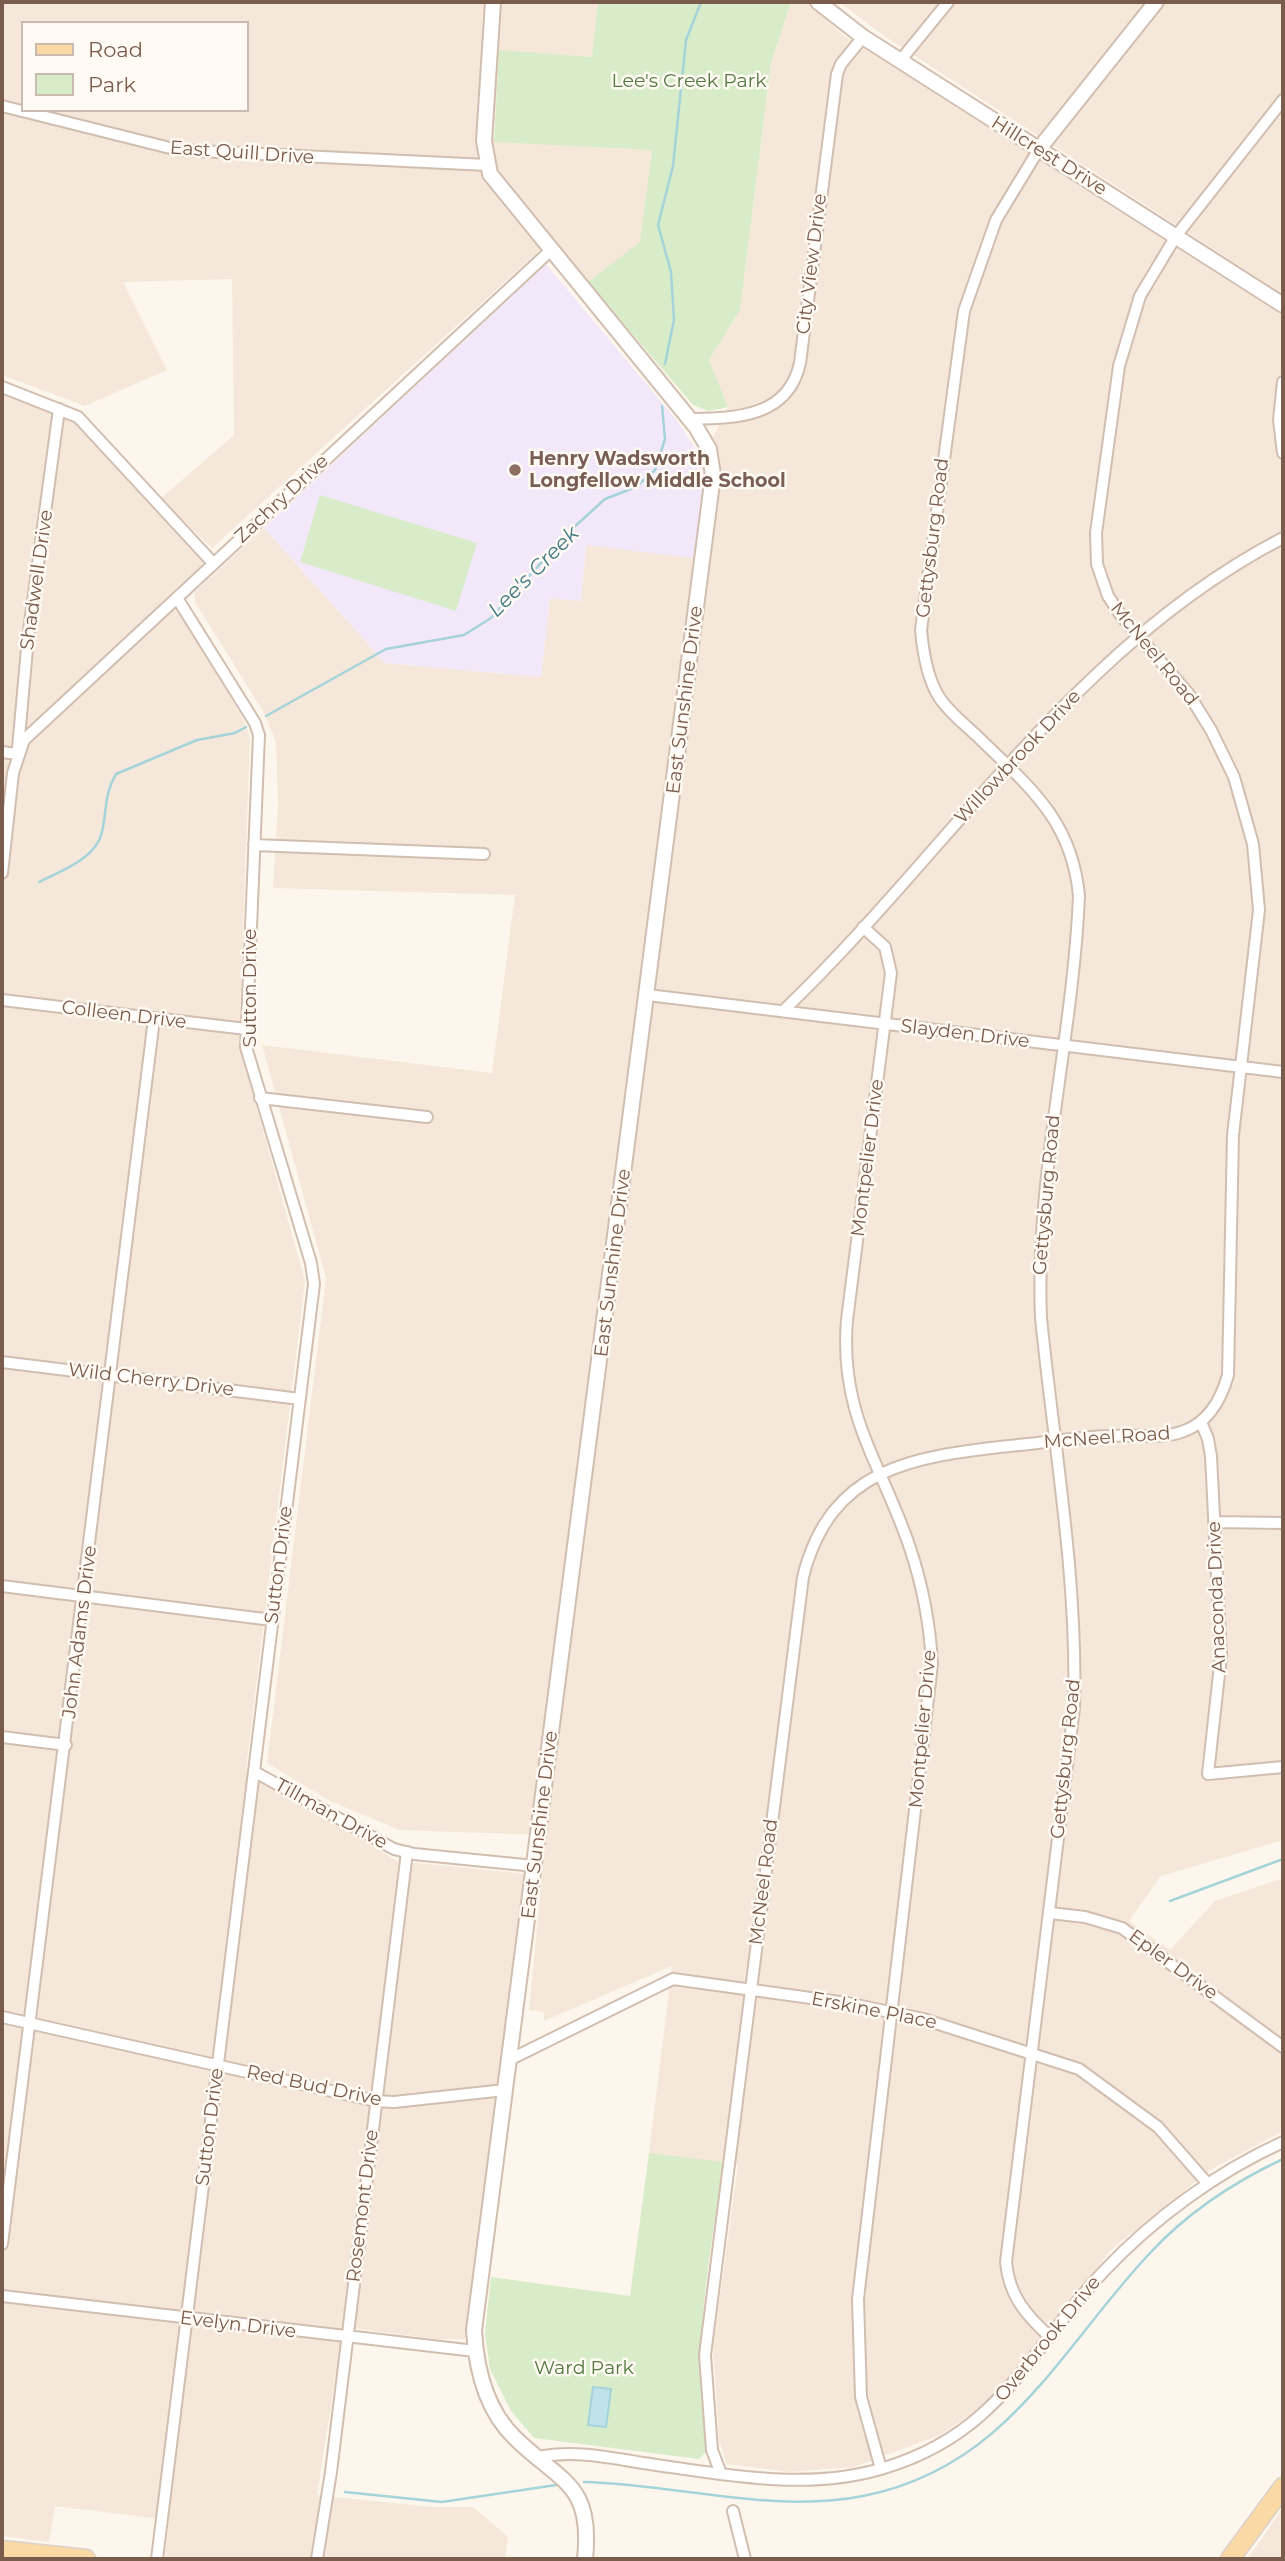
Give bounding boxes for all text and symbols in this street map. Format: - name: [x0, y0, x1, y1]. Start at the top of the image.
- legend: [21, 21, 248, 112]
- text: Road: [88, 37, 143, 62]
- park label: Lee's Creek Park: [611, 70, 767, 92]
- text: Park: [88, 72, 136, 97]
- street label: Hillcrest Drive: [987, 111, 1111, 201]
- street label: East Quill Drive: [169, 137, 315, 169]
- street label: City View Drive: [792, 192, 832, 336]
- place label: Henry Wadsworth Longfellow Middle School: [529, 448, 786, 492]
- street label: Zachry Drive: [231, 450, 333, 548]
- street label: Gettysburg Road: [912, 457, 954, 619]
- marker: Henry Wadsworth Longfellow Middle School: [507, 462, 523, 478]
- street label: Shadwell Drive: [16, 508, 58, 652]
- water label: Lee's Creek: [483, 521, 585, 623]
- street label: McNeel Road: [1105, 597, 1203, 711]
- street label: East Sunshine Drive: [662, 605, 708, 795]
- street label: Willowbrook Drive: [950, 685, 1086, 829]
- street label: Sutton Drive: [239, 929, 261, 1047]
- street label: Colleen Drive: [60, 996, 188, 1034]
- street label: Slayden Drive: [899, 1015, 1031, 1053]
- street label: Montpelier Drive: [847, 1078, 889, 1238]
- street label: Gettysburg Road: [1029, 1114, 1065, 1276]
- street label: East Sunshine Drive: [590, 1168, 636, 1358]
- street label: Wild Cherry Drive: [67, 1359, 235, 1401]
- street label: McNeel Road: [1043, 1422, 1171, 1454]
- street label: Sutton Drive: [260, 1505, 298, 1625]
- street label: Anaconda Drive: [1203, 1521, 1231, 1673]
- street label: John Adams Drive: [58, 1544, 102, 1720]
- street label: Montpelier Drive: [905, 1649, 941, 1809]
- street label: Gettysburg Road: [1046, 1678, 1086, 1840]
- street label: East Sunshine Drive: [517, 1730, 563, 1920]
- street label: Tillman Drive: [271, 1774, 391, 1854]
- street label: McNeel Road: [745, 1818, 783, 1946]
- street label: Epler Drive: [1124, 1925, 1222, 2005]
- street label: Erskine Place: [809, 1988, 939, 2034]
- street label: Red Bud Drive: [244, 2061, 384, 2111]
- street label: Sutton Drive: [191, 2067, 229, 2187]
- street label: Rosemont Drive: [342, 2128, 384, 2284]
- street label: Overbrook Drive: [990, 2272, 1106, 2406]
- street label: Evelyn Drive: [179, 2307, 297, 2343]
- park label: Ward Park: [534, 2357, 634, 2379]

